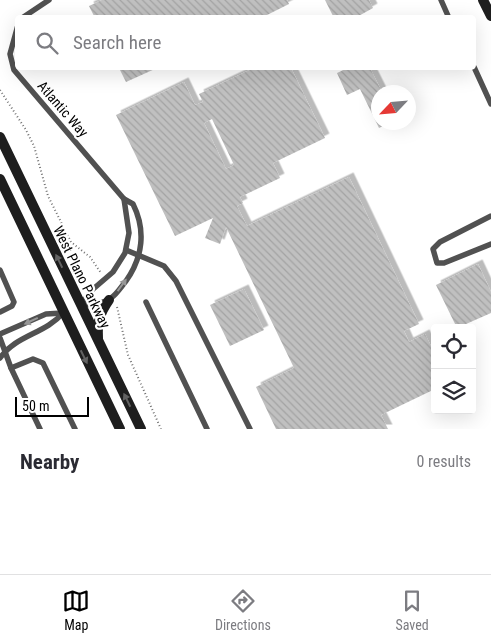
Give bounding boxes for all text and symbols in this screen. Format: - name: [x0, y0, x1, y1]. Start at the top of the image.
- search box: [15, 15, 476, 70]
- icon: search: [33, 29, 61, 57]
- text: Search here: [73, 31, 161, 54]
- street label: Atlantic Way: [34, 78, 92, 140]
- north arrow: [371, 85, 416, 130]
- street label: West Plano Parkway: [50, 223, 114, 331]
- one-way arrow: [55, 254, 64, 269]
- one-way arrow: [117, 279, 127, 292]
- one-way arrow: [24, 318, 38, 326]
- map controls: [431, 324, 476, 414]
- button: locate: [431, 324, 476, 369]
- one-way arrow: [81, 350, 89, 364]
- button: layers: [431, 369, 476, 414]
- one-way arrow: [123, 393, 131, 408]
- scale bar: [15, 394, 89, 417]
- text: 50 m: [22, 398, 50, 414]
- text: Nearby: [20, 450, 79, 474]
- text: 0 results: [416, 452, 471, 471]
- tab: Map: [62, 587, 90, 633]
- tab: Directions: [215, 587, 271, 633]
- tab: Saved: [395, 587, 429, 633]

